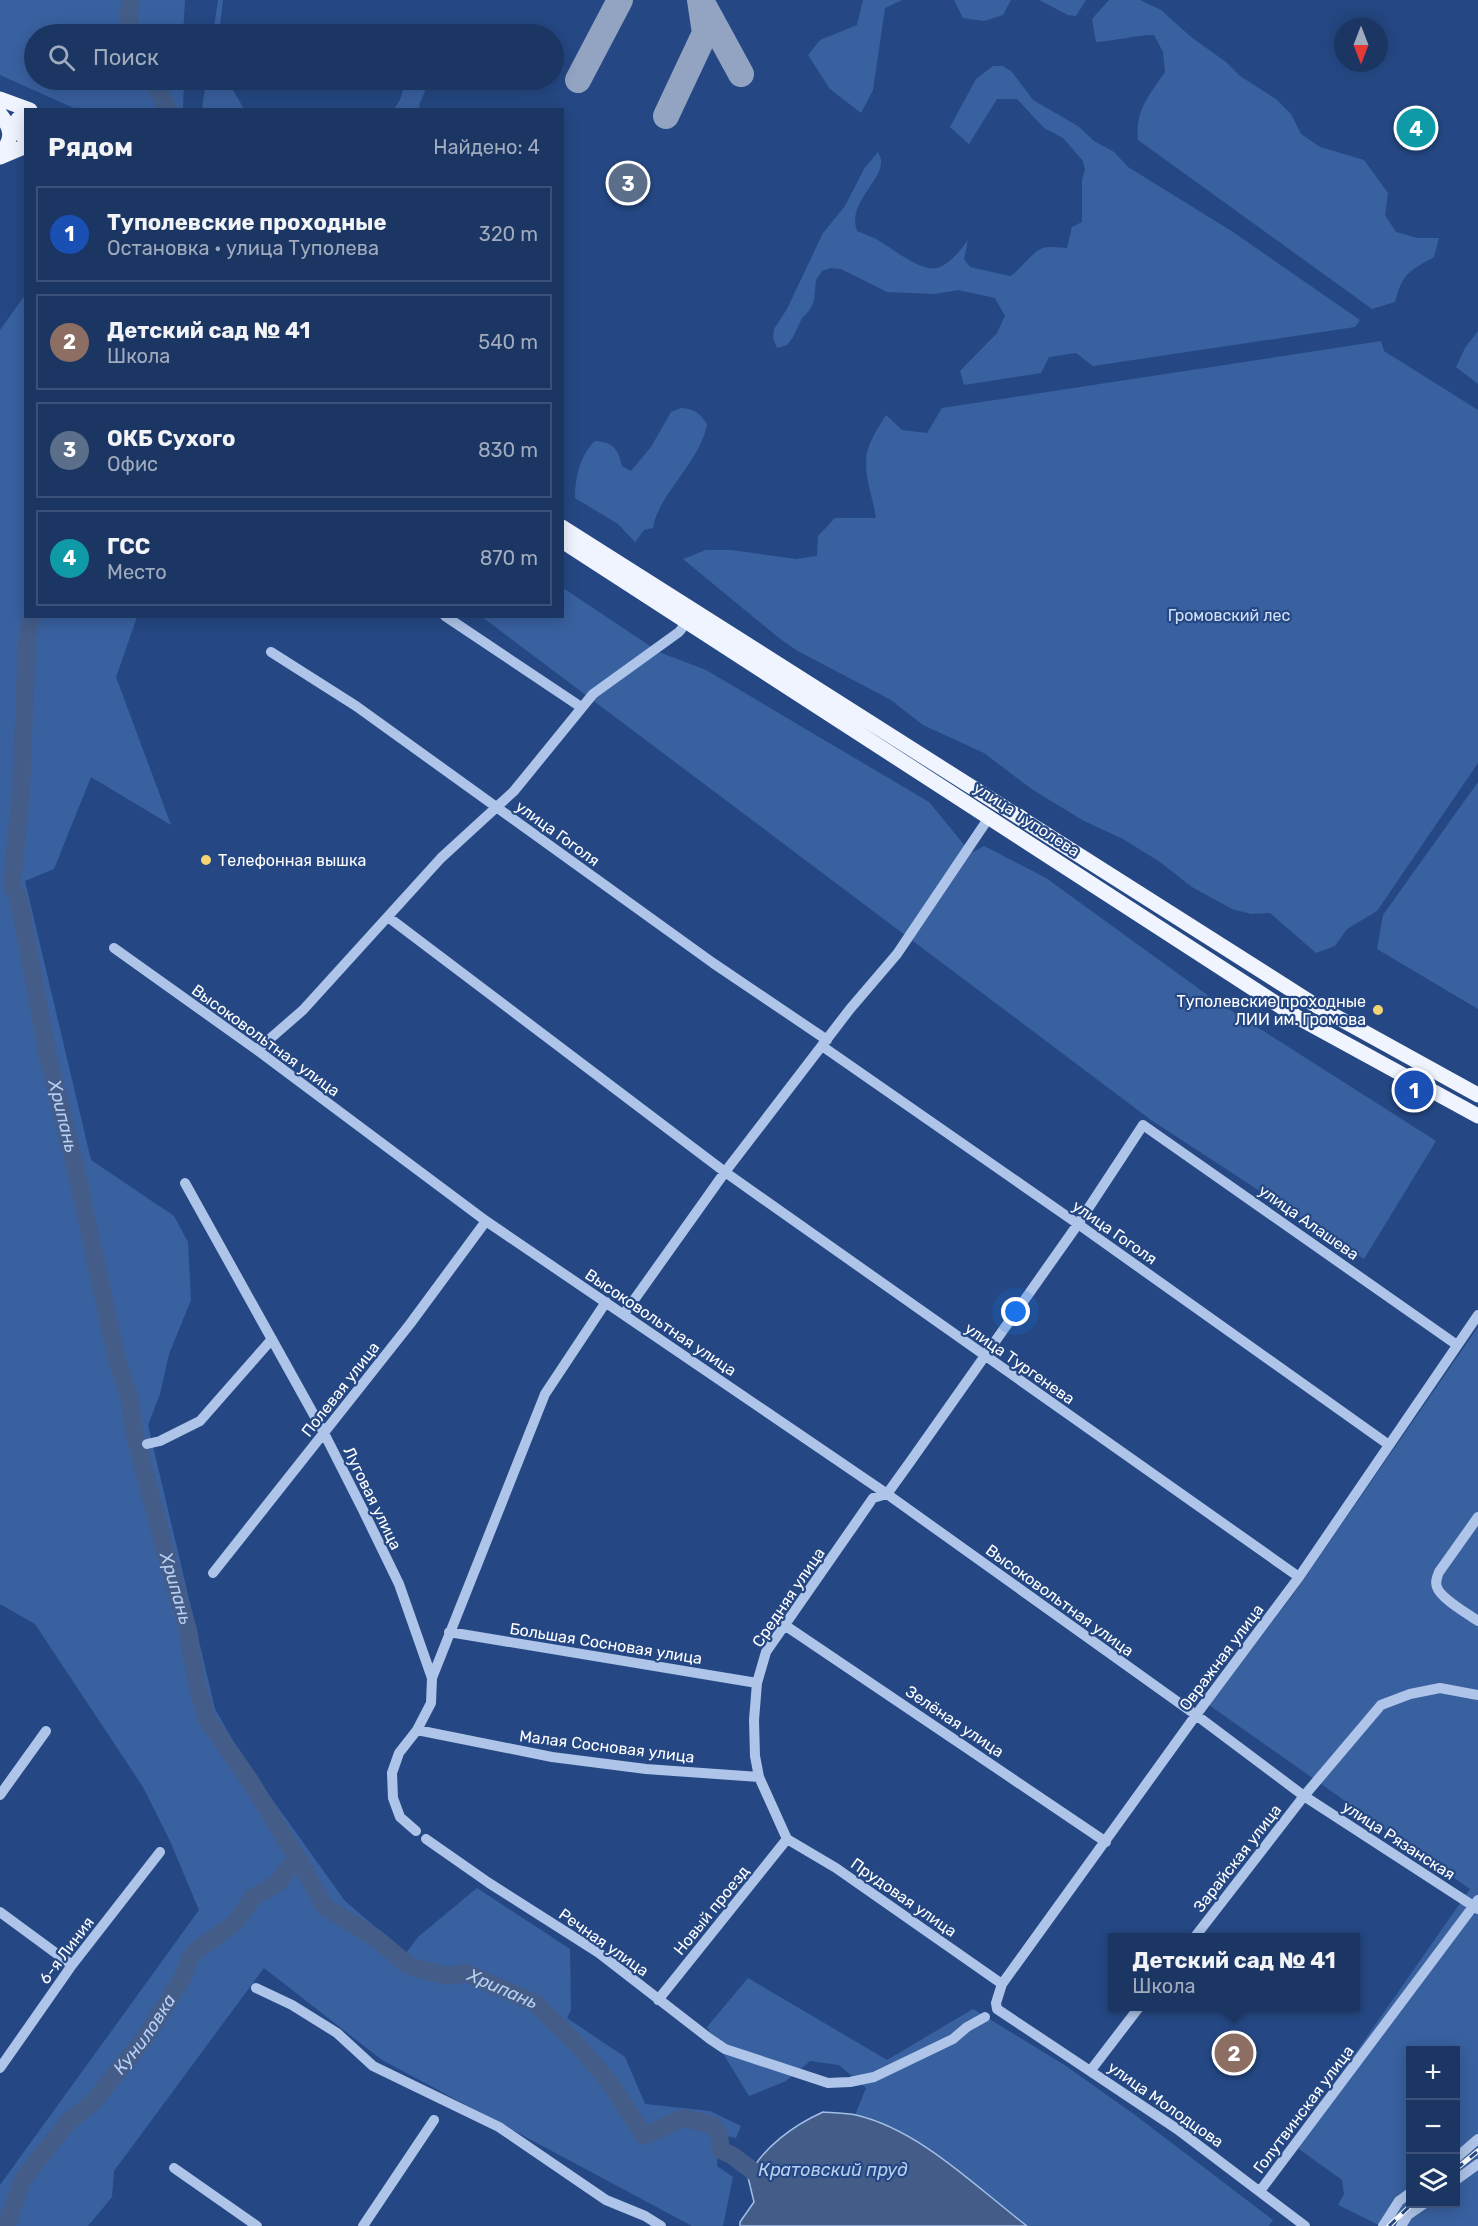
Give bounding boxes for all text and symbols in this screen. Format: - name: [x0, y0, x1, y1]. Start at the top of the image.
- north arrow: [1334, 18, 1388, 72]
- search box: [24, 24, 564, 90]
- icon: search: [45, 41, 78, 74]
- text: Поиск: [93, 44, 159, 71]
- pin: 4: [1396, 106, 1436, 150]
- text: Рядом: [48, 132, 133, 163]
- text: Найдено: 4: [433, 135, 540, 159]
- pin: 3: [608, 160, 648, 206]
- text: Туполевские проходные: [107, 209, 387, 236]
- text: 1: [65, 222, 74, 246]
- text: 320 m: [479, 222, 538, 246]
- text: Остановка · улица Туполева: [107, 236, 379, 260]
- text: Детский сад № 41: [107, 317, 310, 344]
- text: 2: [63, 330, 76, 354]
- text: 540 m: [478, 330, 538, 354]
- text: Школа: [107, 344, 170, 368]
- text: ОКБ Сухого: [107, 425, 235, 452]
- text: 3: [63, 438, 76, 462]
- text: 830 m: [478, 438, 538, 462]
- text: Офис: [107, 452, 158, 476]
- text: ГСС: [107, 533, 150, 560]
- text: 4: [63, 546, 76, 570]
- text: 870 m: [480, 546, 538, 570]
- text: Место: [107, 560, 167, 584]
- park label: Громовский лес: [1168, 606, 1291, 625]
- street label: улица Туполева: [970, 778, 1083, 861]
- street label: улица Гоголя: [512, 797, 603, 870]
- place label: Телефонная вышка: [218, 851, 366, 870]
- marker: Телефонная вышка: [199, 853, 213, 867]
- street label: Высоковольтная улица: [188, 980, 343, 1100]
- place label: Туполевские проходные ЛИИ им. Громова: [1177, 992, 1366, 1029]
- marker: Туполевские проходные ЛИИ им. Громова: [1371, 1003, 1385, 1017]
- pin: 1: [1394, 1068, 1434, 1112]
- water label: Хрипань: [43, 1077, 82, 1155]
- street label: улица Алашева: [1255, 1181, 1363, 1264]
- street label: улица Гоголя: [1069, 1196, 1161, 1269]
- street label: Высоковольтная улица: [582, 1265, 740, 1380]
- your location: [1001, 1297, 1030, 1326]
- street label: улица Тургенева: [961, 1318, 1078, 1408]
- street label: Полевая улица: [297, 1338, 383, 1441]
- street label: Луговая улица: [339, 1444, 406, 1553]
- street label: Высоковольтная улица: [982, 1540, 1137, 1660]
- street label: Средняя улица: [748, 1544, 829, 1651]
- water label: Хрипань: [155, 1549, 197, 1627]
- street label: Овражная улица: [1175, 1600, 1268, 1714]
- street label: Большая Сосновая улица: [508, 1619, 704, 1668]
- street label: Зелёная улица: [902, 1682, 1007, 1761]
- street label: Малая Сосновая улица: [518, 1726, 696, 1767]
- street label: улица Рязанская: [1339, 1797, 1459, 1884]
- street label: Зарайская улица: [1189, 1801, 1285, 1916]
- street label: Прудовая улица: [847, 1854, 960, 1941]
- street label: Новый проезд: [670, 1861, 753, 1959]
- street label: Речная улица: [555, 1904, 652, 1980]
- street label: 6-я Линия: [35, 1913, 98, 1988]
- popup: [1108, 1933, 1360, 2011]
- text: Детский сад № 41: [1132, 1947, 1336, 1974]
- water label: Хрипань: [463, 1964, 541, 2014]
- text: Школа: [1132, 1974, 1196, 1998]
- water label: Куниловка: [109, 1990, 181, 2079]
- pin: 2: [1214, 2030, 1254, 2076]
- street label: Голутвинская улица: [1249, 2042, 1358, 2177]
- map controls: [1406, 2046, 1460, 2208]
- button: +: [1406, 2046, 1460, 2100]
- street label: улица Молодцова: [1104, 2057, 1227, 2151]
- button: −: [1406, 2100, 1460, 2154]
- button: layers: [1406, 2154, 1460, 2208]
- water label: Кратовский пруд: [758, 2159, 908, 2181]

